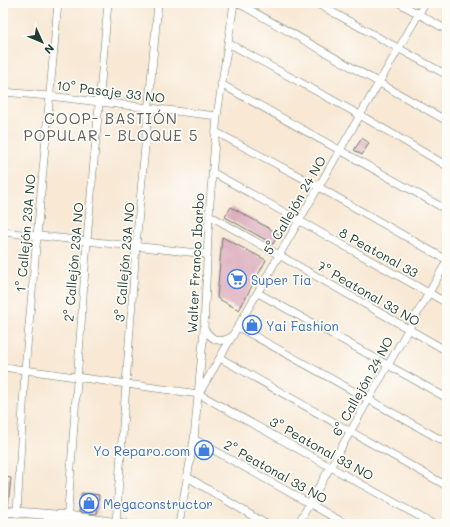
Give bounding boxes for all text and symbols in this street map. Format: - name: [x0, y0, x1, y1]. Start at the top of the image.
- north arrow: [22, 22, 62, 62]
- text: N: [41, 41, 58, 58]
- street label: 10° Pasaje 33 NO: [56, 76, 166, 106]
- district label: COOP- BASTIÓN POPULAR - BLOQUE 5: [24, 108, 198, 145]
- street label: 5° Callejón 24 NO: [259, 153, 329, 257]
- street label: 1° Callejón 23A NO: [11, 173, 39, 293]
- street label: Walter Franco Ibarbo: [183, 192, 207, 334]
- street label: 3° Callejón 23A NO: [110, 201, 138, 323]
- street label: 2° Callejón 23A NO: [59, 202, 87, 322]
- street label: 8 Peatonal 33: [337, 223, 422, 281]
- street label: 7° Peatonal 33 NO: [315, 257, 423, 329]
- supermarket icon: Super Tia: [226, 268, 248, 290]
- place label: Super Tia: [251, 271, 312, 288]
- shop icon: Yai Fashion: [241, 314, 263, 336]
- place label: Yai Fashion: [266, 317, 339, 334]
- street label: 6° Callejón 24 NO: [328, 333, 396, 439]
- street label: 3° Peatonal 33 NO: [267, 412, 377, 484]
- street label: 2° Peatonal 33 NO: [221, 435, 331, 507]
- shop icon: Yo Reparo.com: [193, 439, 215, 461]
- place label: Yo Reparo.com: [93, 442, 190, 459]
- shop icon: Megaconstructor: [78, 492, 100, 514]
- place label: Megaconstructor: [103, 495, 213, 512]

